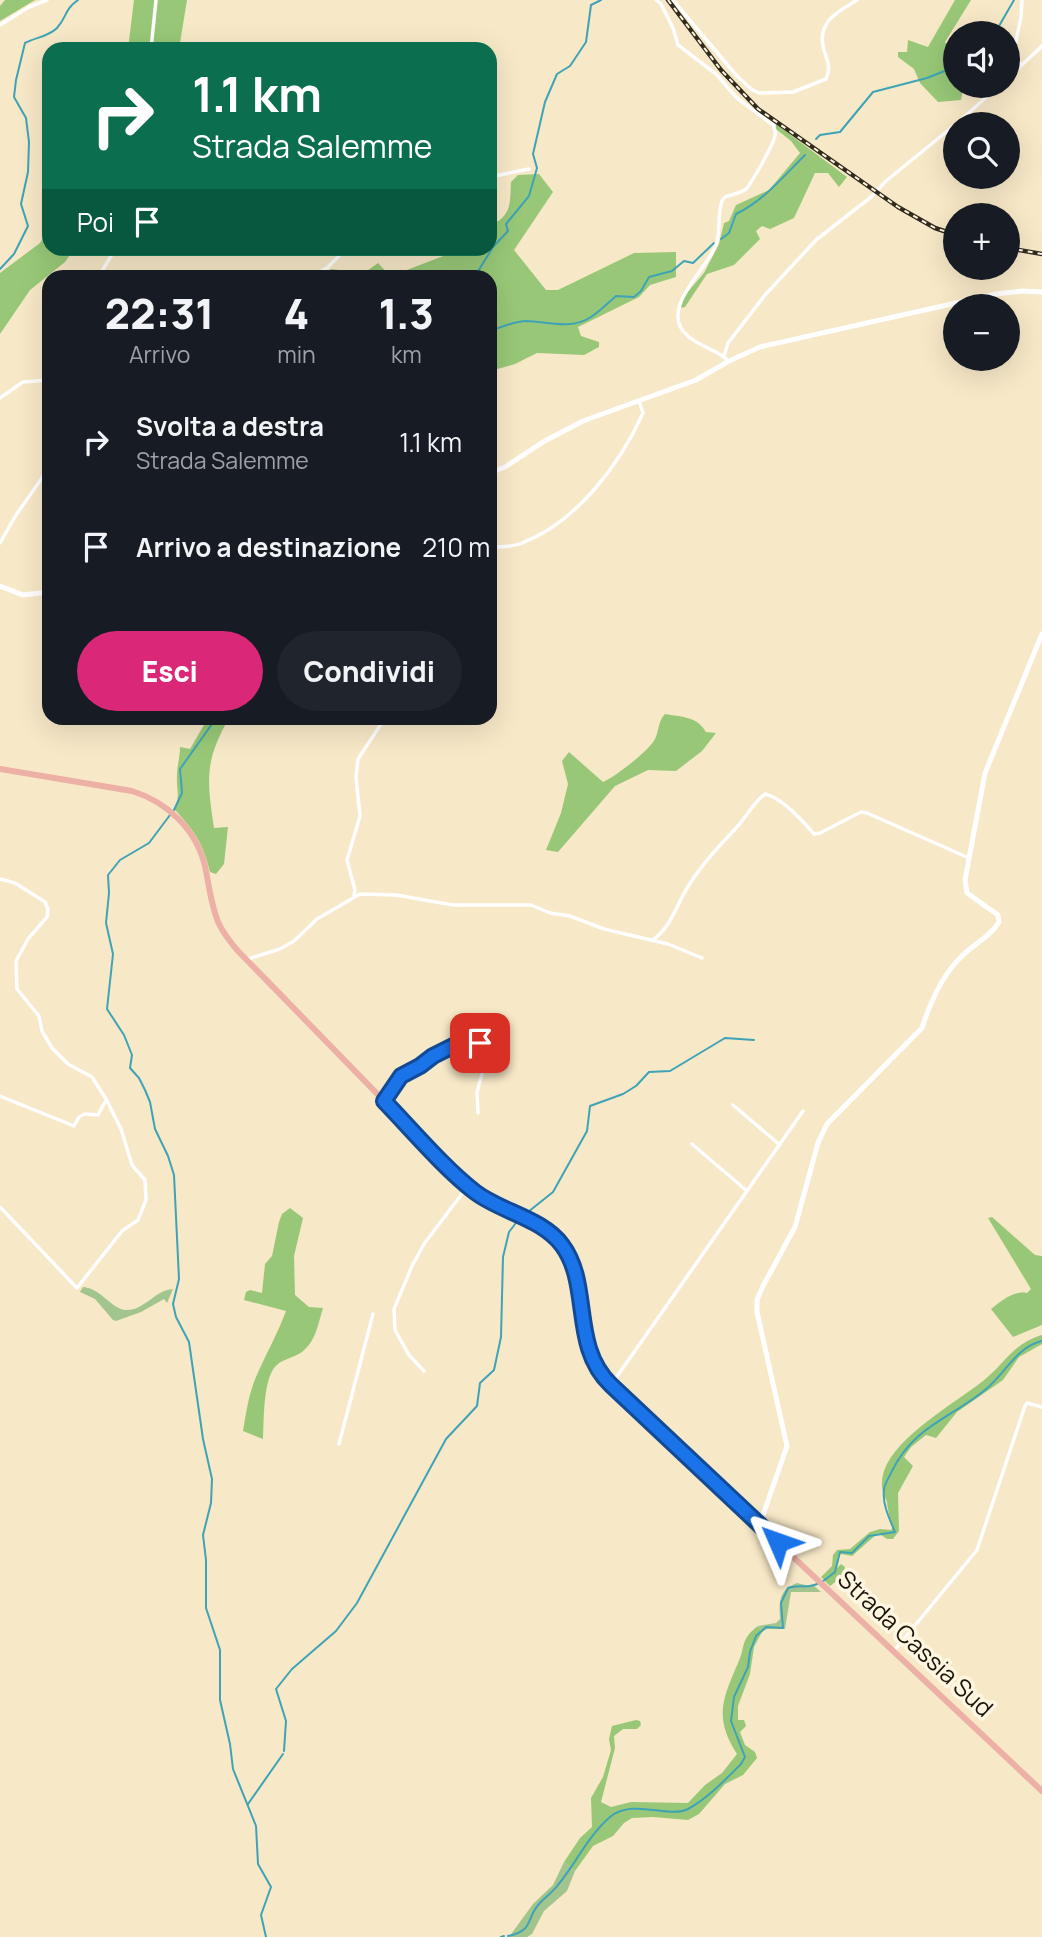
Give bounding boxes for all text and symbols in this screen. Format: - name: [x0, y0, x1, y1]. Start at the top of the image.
- map controls: [943, 21, 1020, 371]
- button: sound: [943, 21, 1020, 98]
- text: 1.1 km: [192, 60, 322, 127]
- icon: right: [77, 70, 168, 161]
- button: search: [943, 112, 1020, 189]
- text: Strada Salemme: [192, 124, 432, 168]
- icon: arrive: [128, 203, 166, 241]
- button: +: [943, 203, 1020, 280]
- text: Poi: [77, 204, 114, 240]
- text: 22:31: [105, 284, 214, 342]
- text: 4: [284, 284, 309, 342]
- text: 1.3: [379, 284, 434, 342]
- button: −: [943, 294, 1020, 371]
- text: Arrivo: [129, 338, 190, 370]
- text: min: [277, 338, 316, 370]
- text: km: [391, 338, 422, 370]
- text: Svolta a destra: [136, 408, 324, 444]
- icon: right: [77, 423, 115, 461]
- text: 1.1 km: [399, 424, 462, 460]
- text: Strada Salemme: [136, 444, 309, 476]
- icon: arrive: [77, 528, 115, 566]
- text: Arrivo a destinazione: [136, 529, 401, 565]
- text: 210 m: [422, 529, 490, 565]
- button: Esci: [77, 631, 263, 711]
- button: Condividi: [277, 631, 462, 711]
- pin: [450, 1013, 510, 1073]
- icon: arrive: [461, 1024, 499, 1062]
- position arrow: [741, 1505, 815, 1579]
- street label: Strada Cassia Sud: [831, 1562, 1001, 1724]

